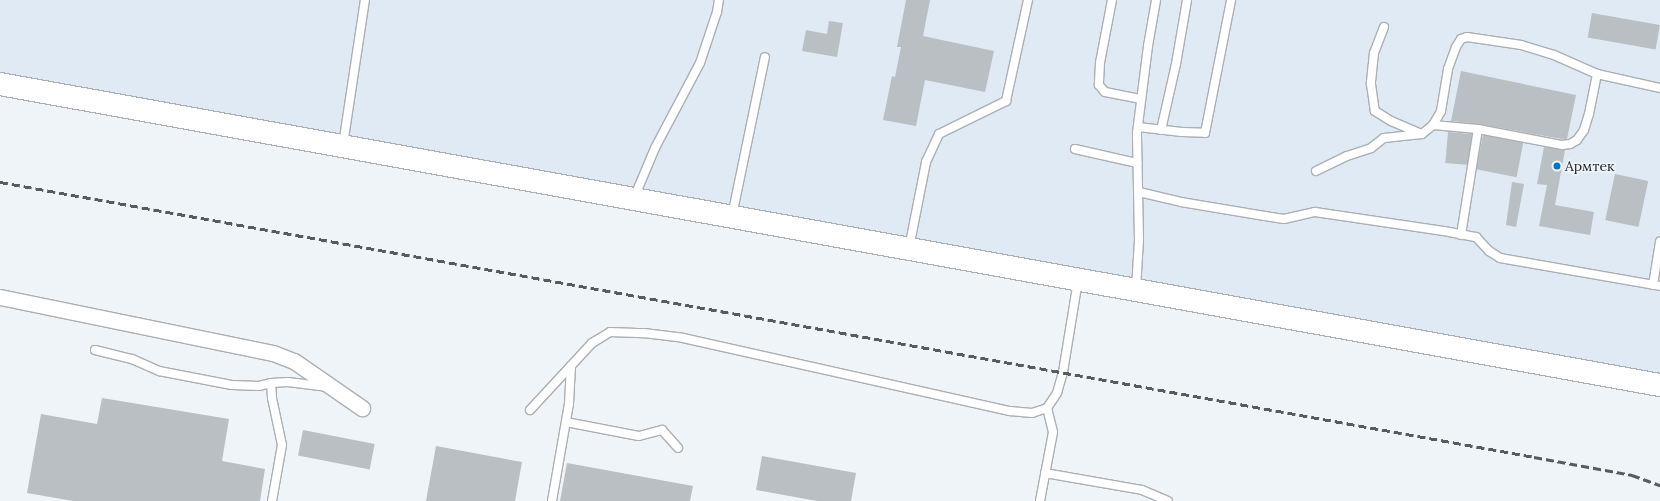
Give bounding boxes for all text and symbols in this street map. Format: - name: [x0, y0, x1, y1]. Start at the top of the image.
- place label: Армтек: [1565, 158, 1614, 174]
- marker: Армтек: [1552, 161, 1562, 171]

